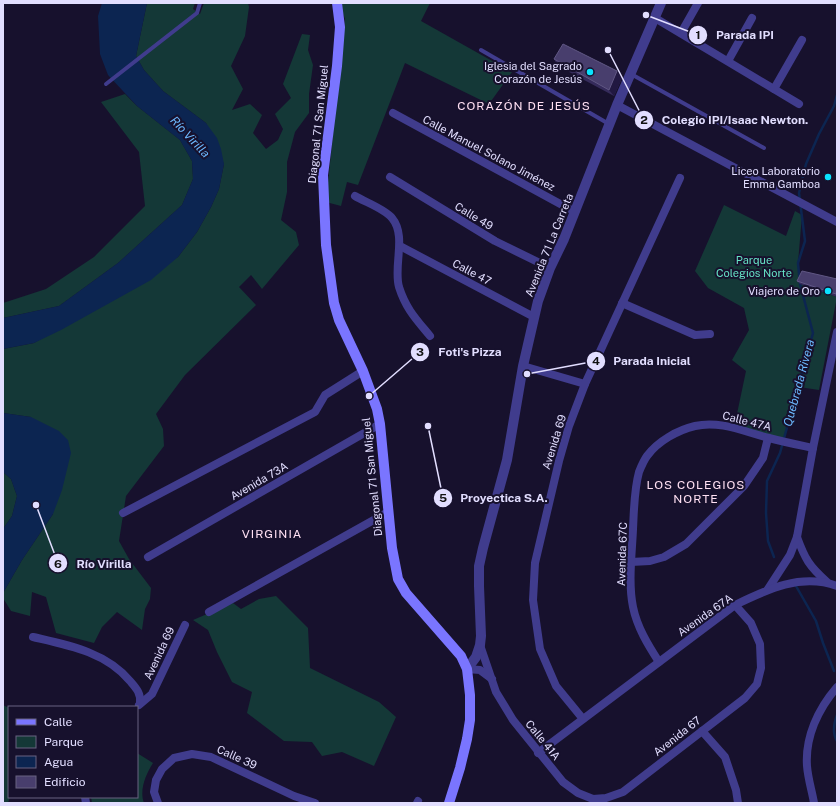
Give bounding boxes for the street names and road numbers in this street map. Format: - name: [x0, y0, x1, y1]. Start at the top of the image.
- street label: Diagonal 71 San Miguel: [306, 64, 330, 184]
- street label: Calle Manuel Solano Jiménez: [421, 113, 557, 193]
- street label: Avenida 71 La Carreta: [523, 192, 575, 298]
- street label: Calle 49: [453, 200, 495, 232]
- street label: Calle 47: [451, 257, 494, 287]
- street label: Calle 47A: [721, 409, 773, 433]
- street label: Avenida 69: [540, 413, 568, 471]
- street label: Diagonal 71 San Miguel: [360, 417, 384, 537]
- street label: Avenida 73A: [228, 460, 290, 502]
- street label: Avenida 67C: [615, 522, 629, 586]
- street label: Avenida 67A: [675, 592, 735, 638]
- street label: Avenida 69: [142, 625, 177, 681]
- street label: Avenida 67: [651, 714, 703, 758]
- street label: Calle 41A: [523, 718, 563, 763]
- street label: Calle 39: [215, 743, 259, 771]

